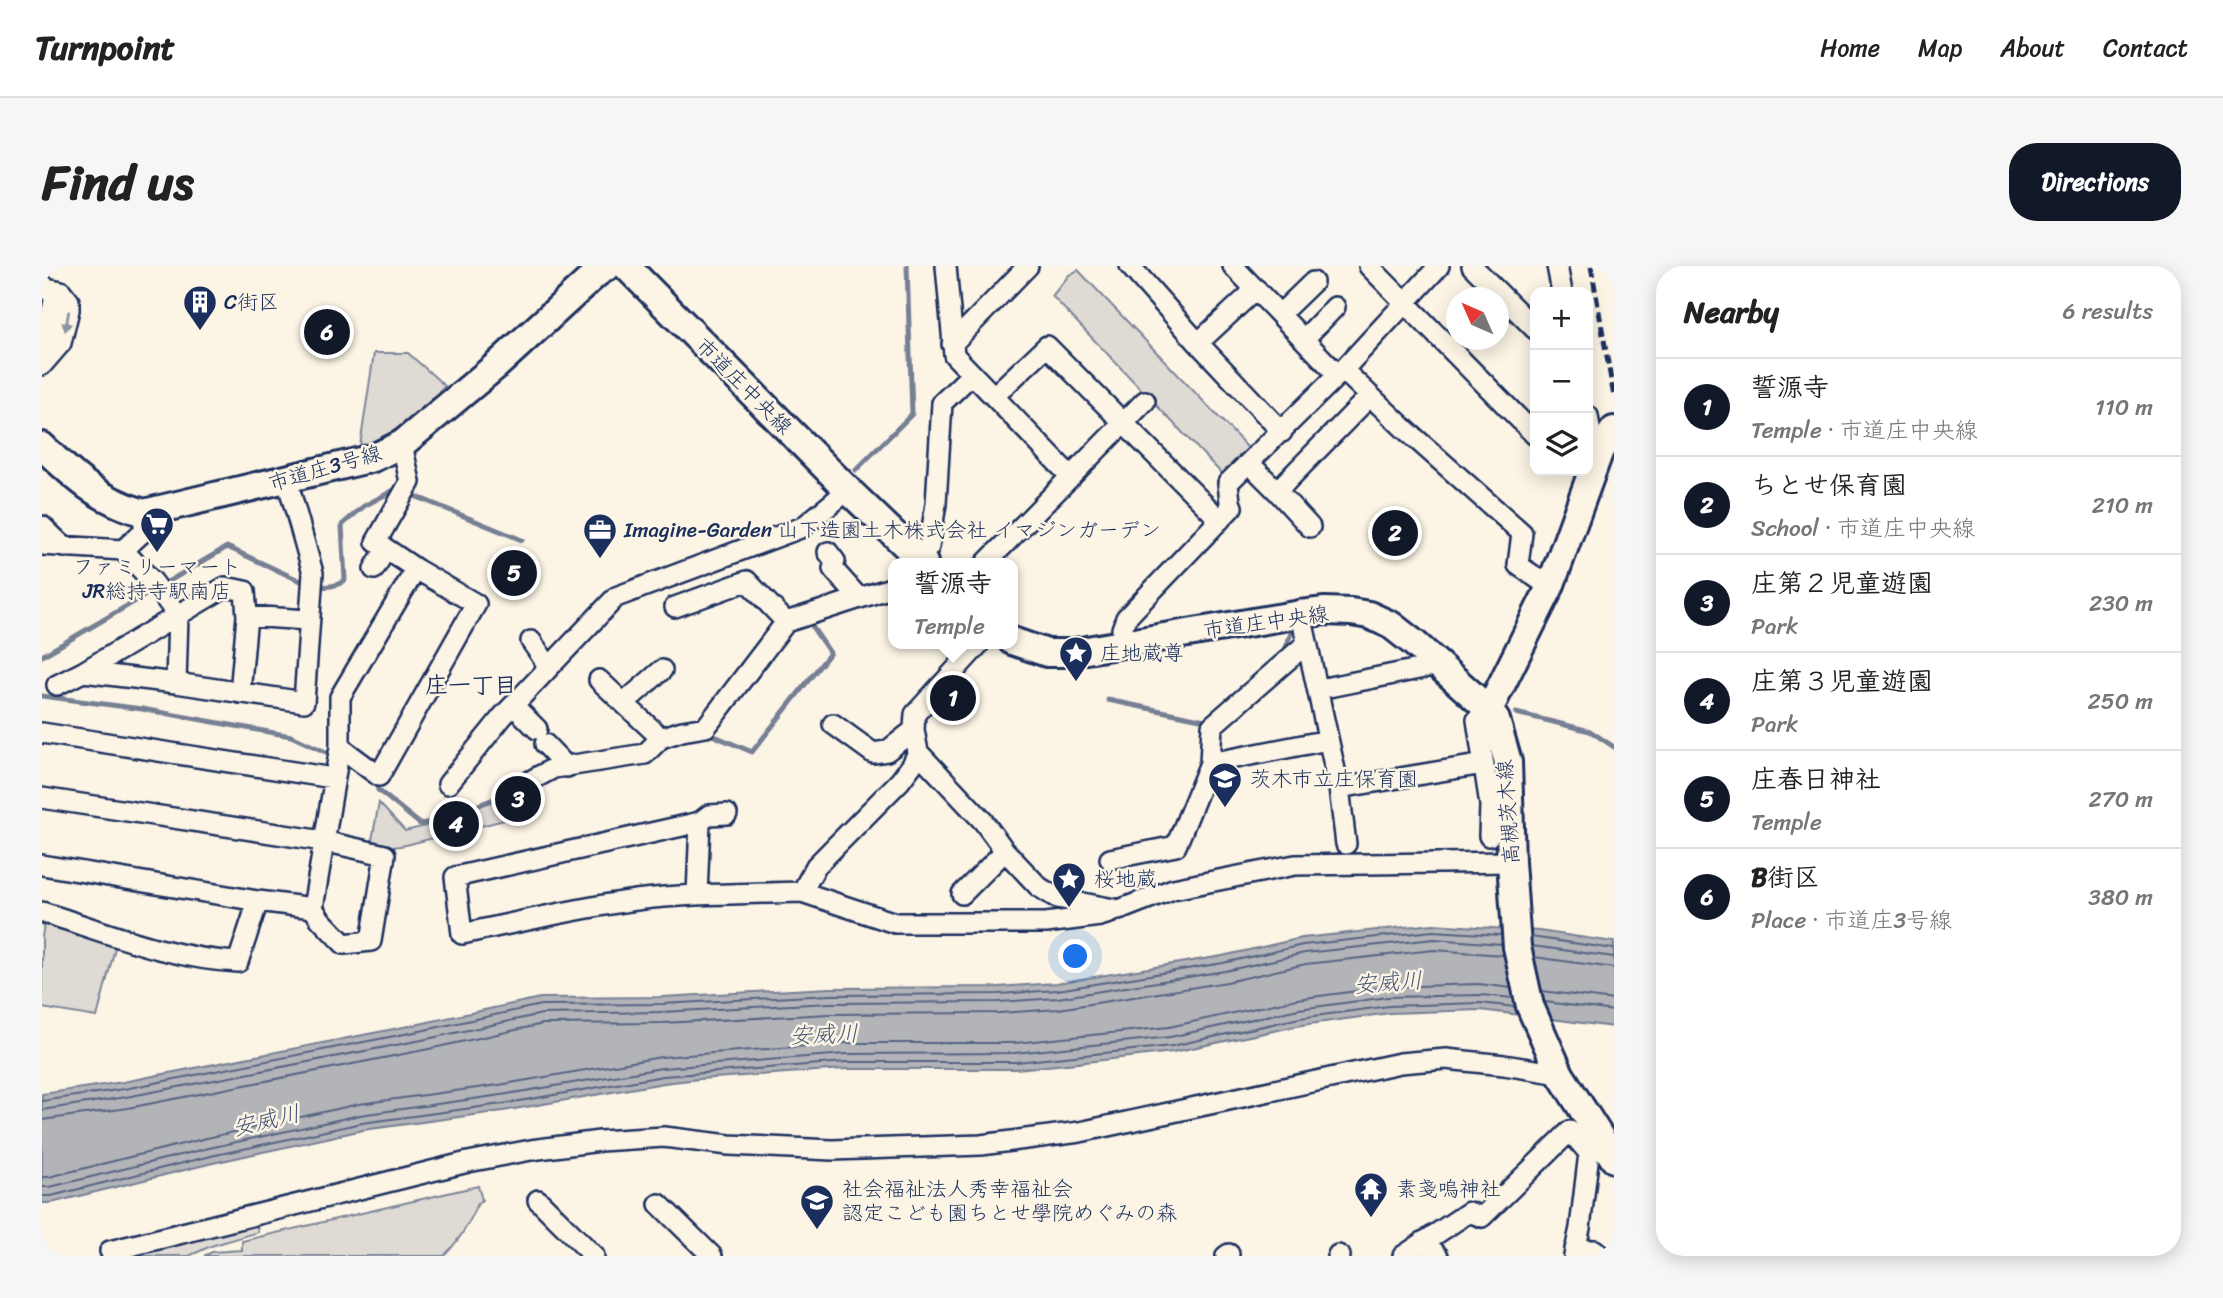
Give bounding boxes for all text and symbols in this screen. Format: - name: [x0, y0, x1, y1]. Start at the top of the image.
- text: Turnpoint: [35, 19, 175, 77]
- text: Home: [1820, 27, 1880, 69]
- text: Map: [1918, 27, 1962, 69]
- text: About: [2000, 27, 2065, 69]
- text: Contact: [2103, 27, 2188, 69]
- text: Find us: [42, 139, 194, 226]
- button: Directions: [2009, 143, 2181, 221]
- building icon: C街区: [181, 283, 219, 332]
- place label: C街区: [224, 283, 279, 321]
- text: Nearby: [1684, 285, 1779, 339]
- north arrow: [1446, 287, 1509, 350]
- map controls: [1530, 287, 1593, 476]
- button: +: [1530, 287, 1593, 350]
- text: 6 results: [2063, 291, 2153, 332]
- pin: 6: [304, 306, 350, 358]
- one-way arrow: [61, 310, 72, 332]
- street label: 市道庄中央線: [686, 328, 802, 444]
- button: −: [1530, 350, 1593, 413]
- text: 誓源寺: [1751, 364, 1829, 410]
- text: 1: [1702, 387, 1712, 428]
- text: 110 m: [2095, 387, 2153, 428]
- text: Temple · 市道庄中央線: [1751, 410, 1978, 451]
- button: layers: [1530, 413, 1593, 476]
- street label: 市道庄3号線: [264, 434, 386, 502]
- text: ちとせ保育園: [1751, 462, 1907, 508]
- text: 2: [1700, 485, 1714, 526]
- text: 210 m: [2092, 485, 2153, 526]
- supermarket icon: ファミリーマート JR総持寺駅南店: [138, 505, 176, 554]
- pin: 2: [1372, 507, 1418, 559]
- text: School · 市道庄中央線: [1751, 508, 1975, 549]
- office icon: Imagine-Garden 山下造園土木株式会社 イマジンガーデン: [581, 511, 619, 560]
- place label: Imagine-Garden 山下造園土木株式会社 イマジンガーデン: [623, 511, 1161, 549]
- pin: 5: [491, 547, 537, 599]
- place label: ファミリーマート JR総持寺駅南店: [73, 548, 241, 610]
- popup: [888, 558, 1018, 649]
- text: 誓源寺: [914, 560, 992, 606]
- text: 庄第２児童遊園: [1751, 560, 1933, 606]
- text: 3: [1701, 583, 1713, 624]
- text: 230 m: [2089, 583, 2153, 624]
- street label: 市道庄中央線: [1201, 594, 1331, 650]
- text: Temple: [914, 606, 985, 647]
- text: Park: [1751, 606, 1798, 647]
- place icon: 庄地蔵尊: [1057, 634, 1095, 683]
- place label: 庄地蔵尊: [1100, 634, 1184, 672]
- text: 庄第３児童遊園: [1751, 658, 1933, 704]
- district label: 庄一丁目: [425, 665, 517, 706]
- pin: 1: [930, 672, 976, 724]
- text: 4: [1700, 681, 1714, 722]
- text: 250 m: [2087, 681, 2153, 722]
- text: Park: [1751, 704, 1798, 745]
- text: 庄春日神社: [1751, 756, 1881, 802]
- street label: 高槻茨木線: [1485, 758, 1531, 866]
- school or university icon: 茨木市立庄保育園: [1206, 760, 1244, 809]
- place label: 茨木市立庄保育園: [1250, 760, 1418, 798]
- pin: 3: [495, 773, 541, 825]
- text: 5: [1700, 779, 1714, 820]
- text: 270 m: [2088, 779, 2153, 820]
- pin: 4: [433, 798, 479, 850]
- text: Temple: [1751, 802, 1822, 843]
- text: B街区: [1751, 854, 1819, 900]
- place icon: 桜地蔵: [1050, 860, 1088, 909]
- place label: 桜地蔵: [1094, 860, 1157, 898]
- text: 6: [1700, 877, 1714, 918]
- text: 380 m: [2088, 877, 2153, 918]
- text: Place · 市道庄3号線: [1751, 900, 1952, 941]
- your location: [1058, 939, 1092, 973]
- water label: 安威川: [1352, 960, 1424, 1005]
- water label: 安威川: [789, 1013, 859, 1056]
- water label: 安威川: [228, 1093, 304, 1148]
- place label: 社会福祉法人秀幸福祉会 認定こども園ちとせ學院めぐみの森: [842, 1170, 1177, 1232]
- temple icon: 素戔嗚神社: [1352, 1170, 1390, 1219]
- place label: 素戔嗚神社: [1396, 1170, 1501, 1208]
- school or university icon: 社会福祉法人秀幸福祉会 認定こども園ちとせ學院めぐみの森: [798, 1182, 836, 1231]

